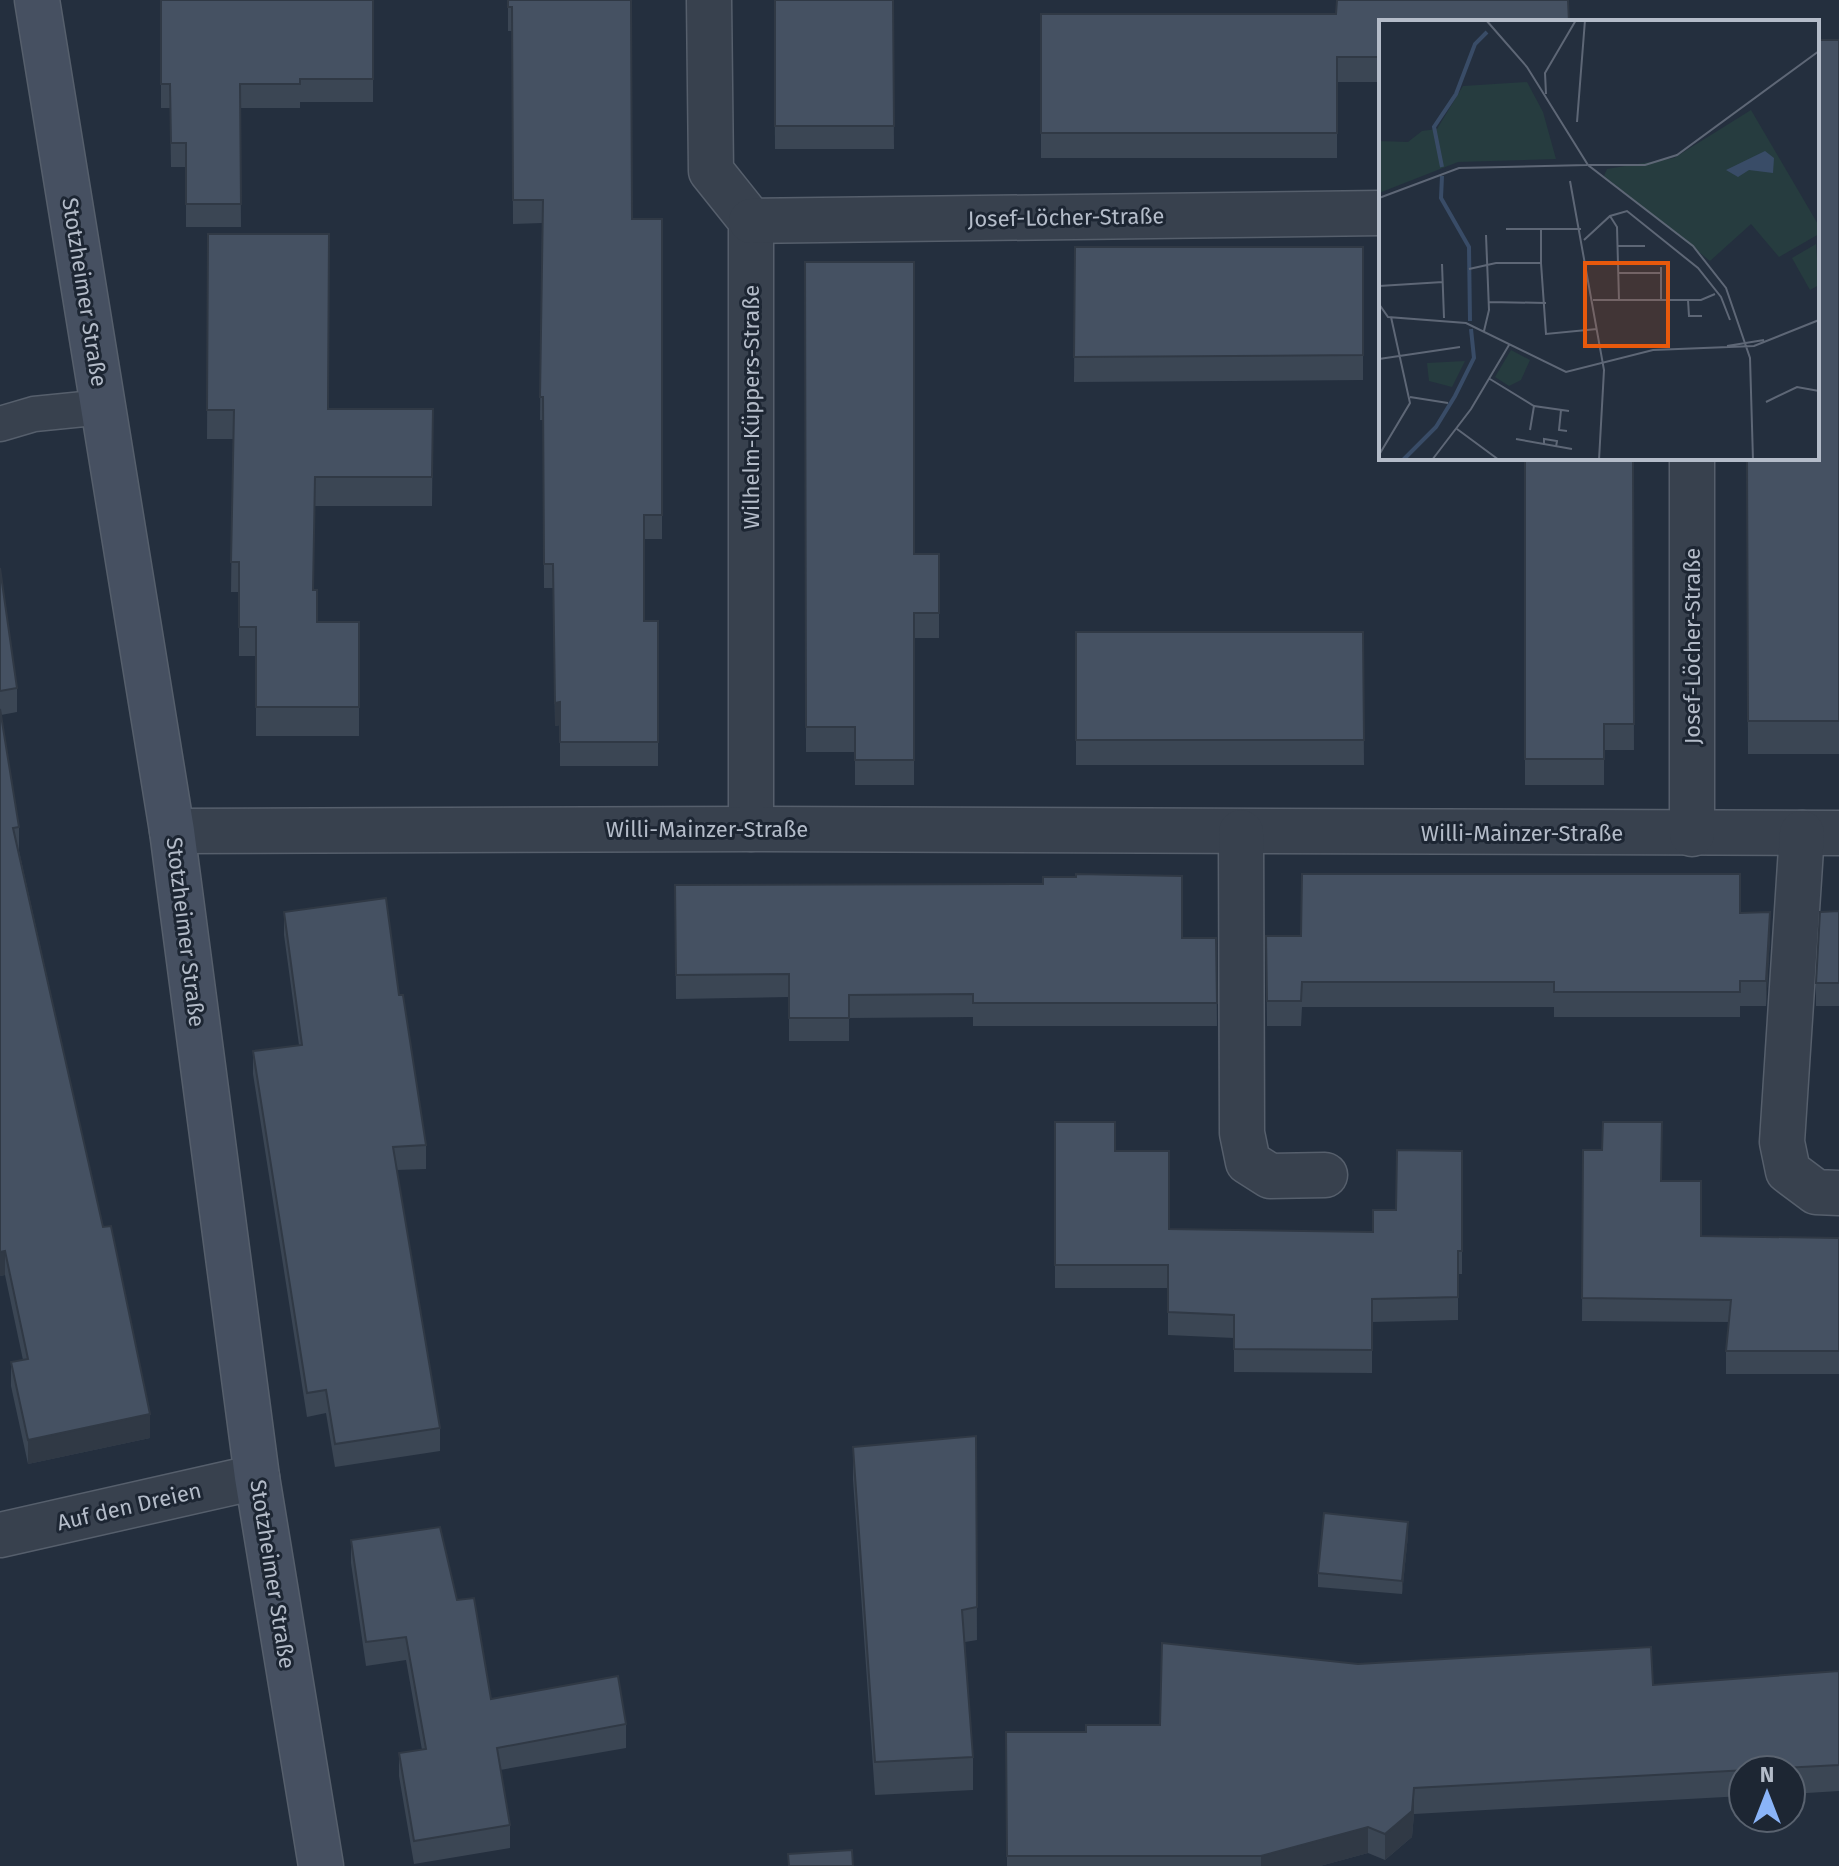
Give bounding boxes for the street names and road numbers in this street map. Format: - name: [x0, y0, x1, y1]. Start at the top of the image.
- street label: Stotzheimer Straße: [56, 196, 113, 388]
- street label: Josef-Löcher-Straße: [967, 202, 1165, 233]
- street label: Wilhelm-Küppers-Straße: [738, 285, 765, 529]
- street label: Josef-Löcher-Straße: [1679, 548, 1706, 744]
- street label: Willi-Mainzer-Straße: [606, 816, 808, 843]
- street label: Willi-Mainzer-Straße: [1421, 820, 1623, 847]
- street label: Stotzheimer Straße: [160, 836, 211, 1028]
- street label: Auf den Dreien: [54, 1477, 204, 1536]
- street label: Stotzheimer Straße: [244, 1478, 301, 1670]

